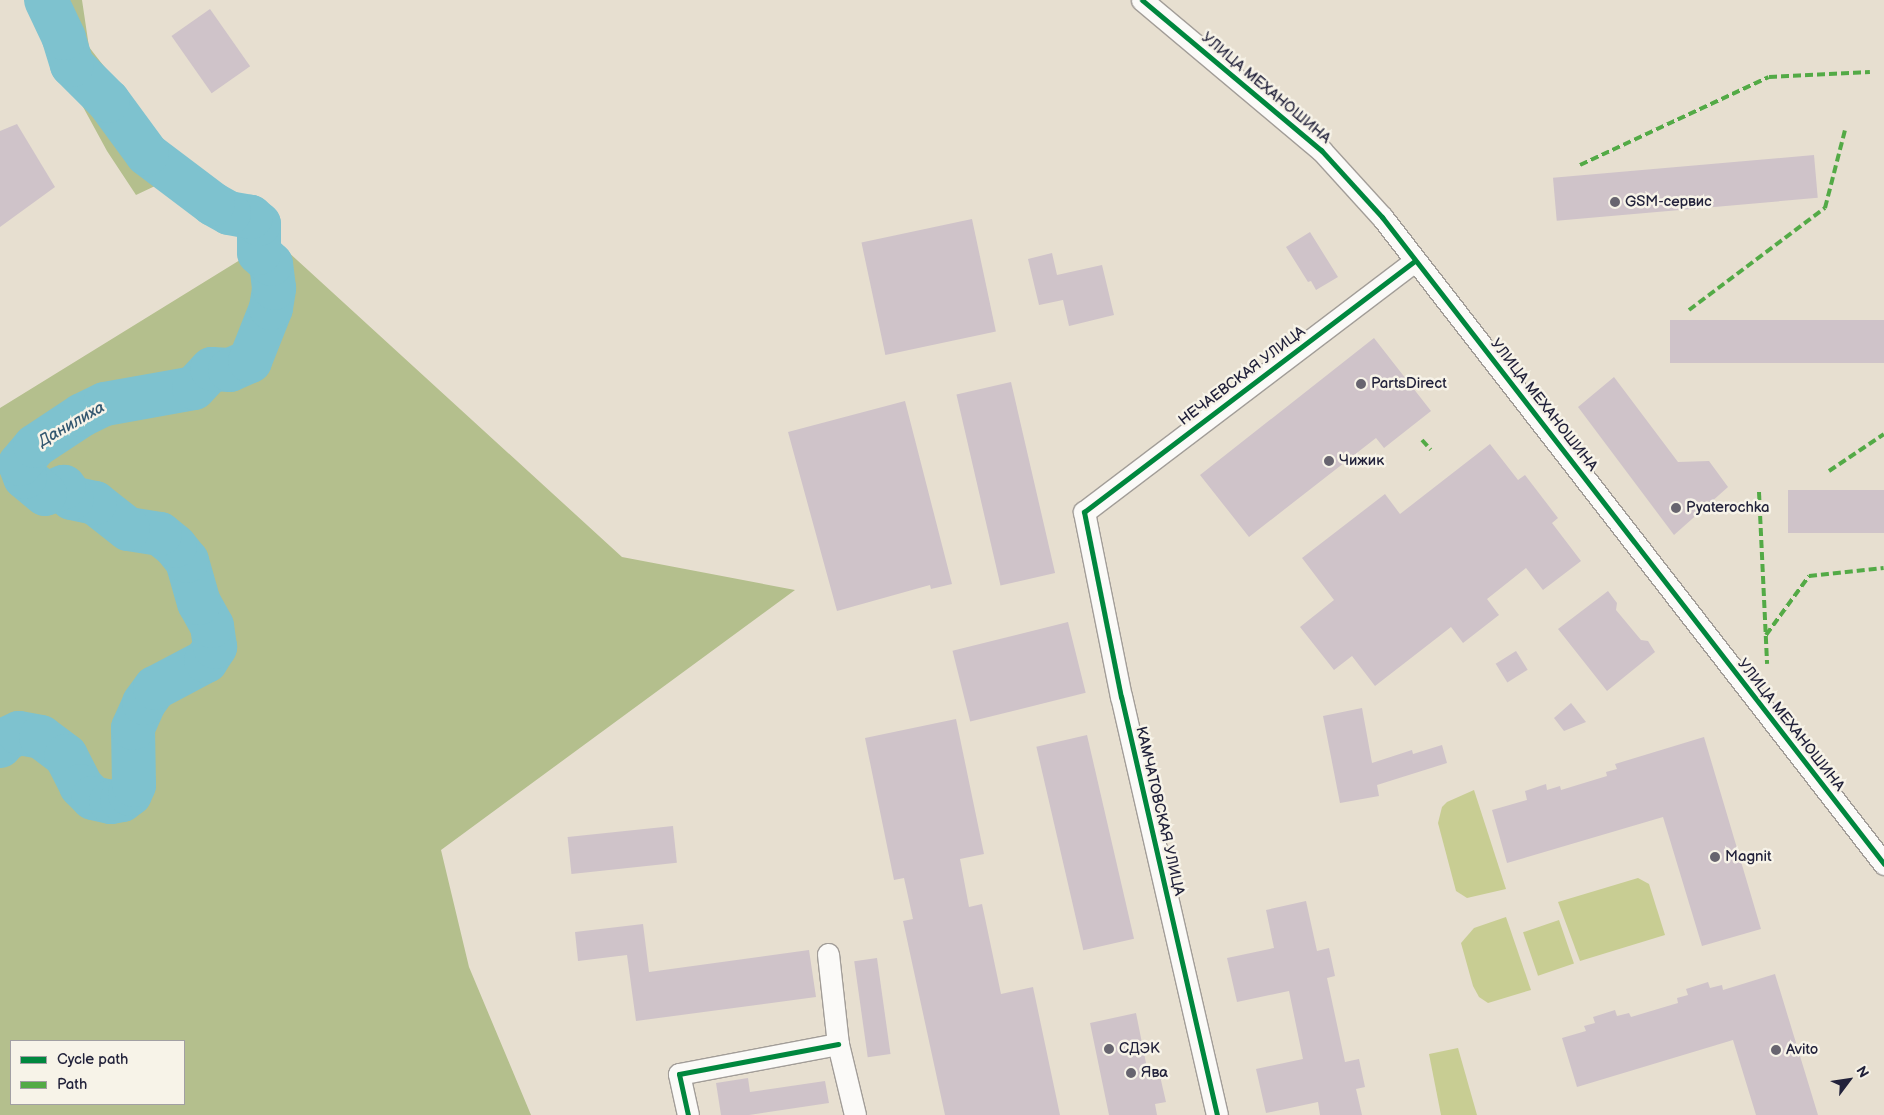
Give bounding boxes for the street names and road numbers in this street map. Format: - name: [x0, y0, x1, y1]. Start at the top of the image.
- street label: УЛИЦА МЕХАНОШИНА: [1198, 29, 1334, 147]
- street label: НЕЧАЕВСКАЯ УЛИЦА: [1175, 323, 1309, 429]
- street label: УЛИЦА МЕХАНОШИНА: [1487, 335, 1601, 475]
- street label: УЛИЦА МЕХАНОШИНА: [1734, 655, 1848, 795]
- street label: КАМЧАТОВСКАЯ УЛИЦА: [1132, 725, 1188, 897]

